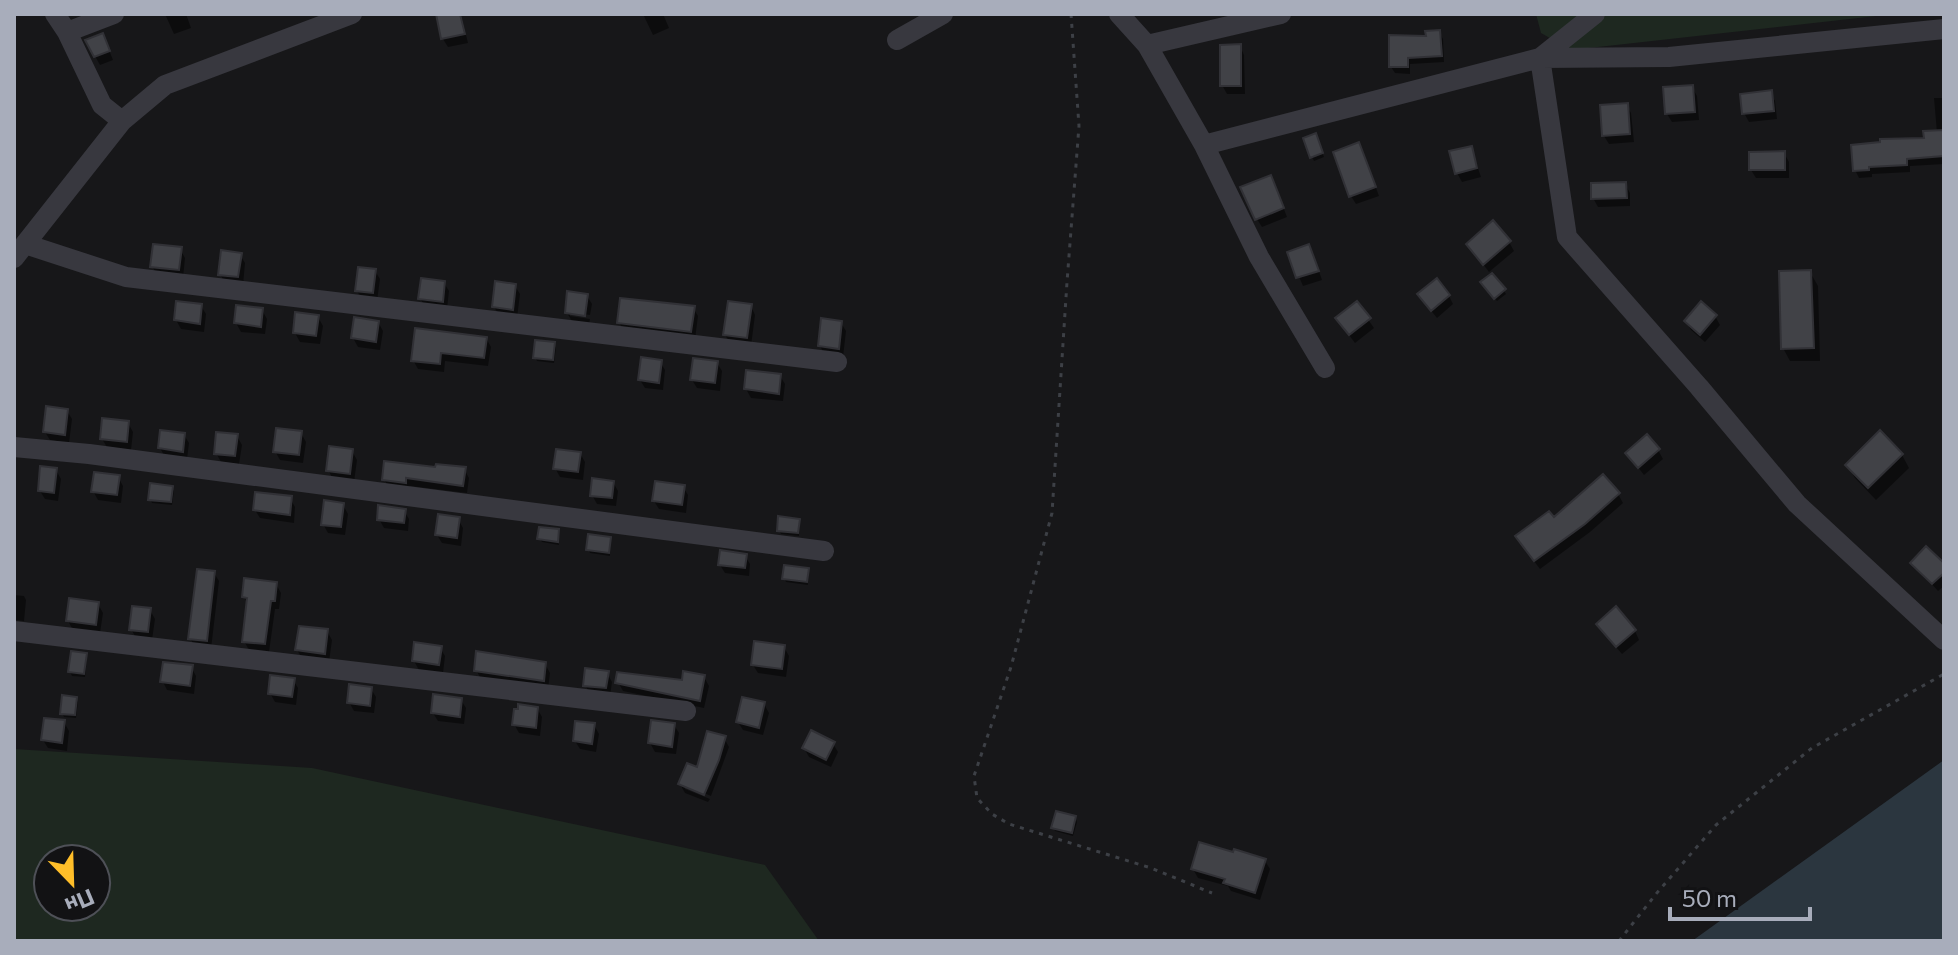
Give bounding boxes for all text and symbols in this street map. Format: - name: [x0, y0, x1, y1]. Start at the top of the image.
- north arrow: [32, 843, 112, 923]
- scale bar: [1670, 871, 1810, 921]
- text: 50 m: [1682, 883, 1737, 912]
- text: Пн: [61, 884, 99, 920]

